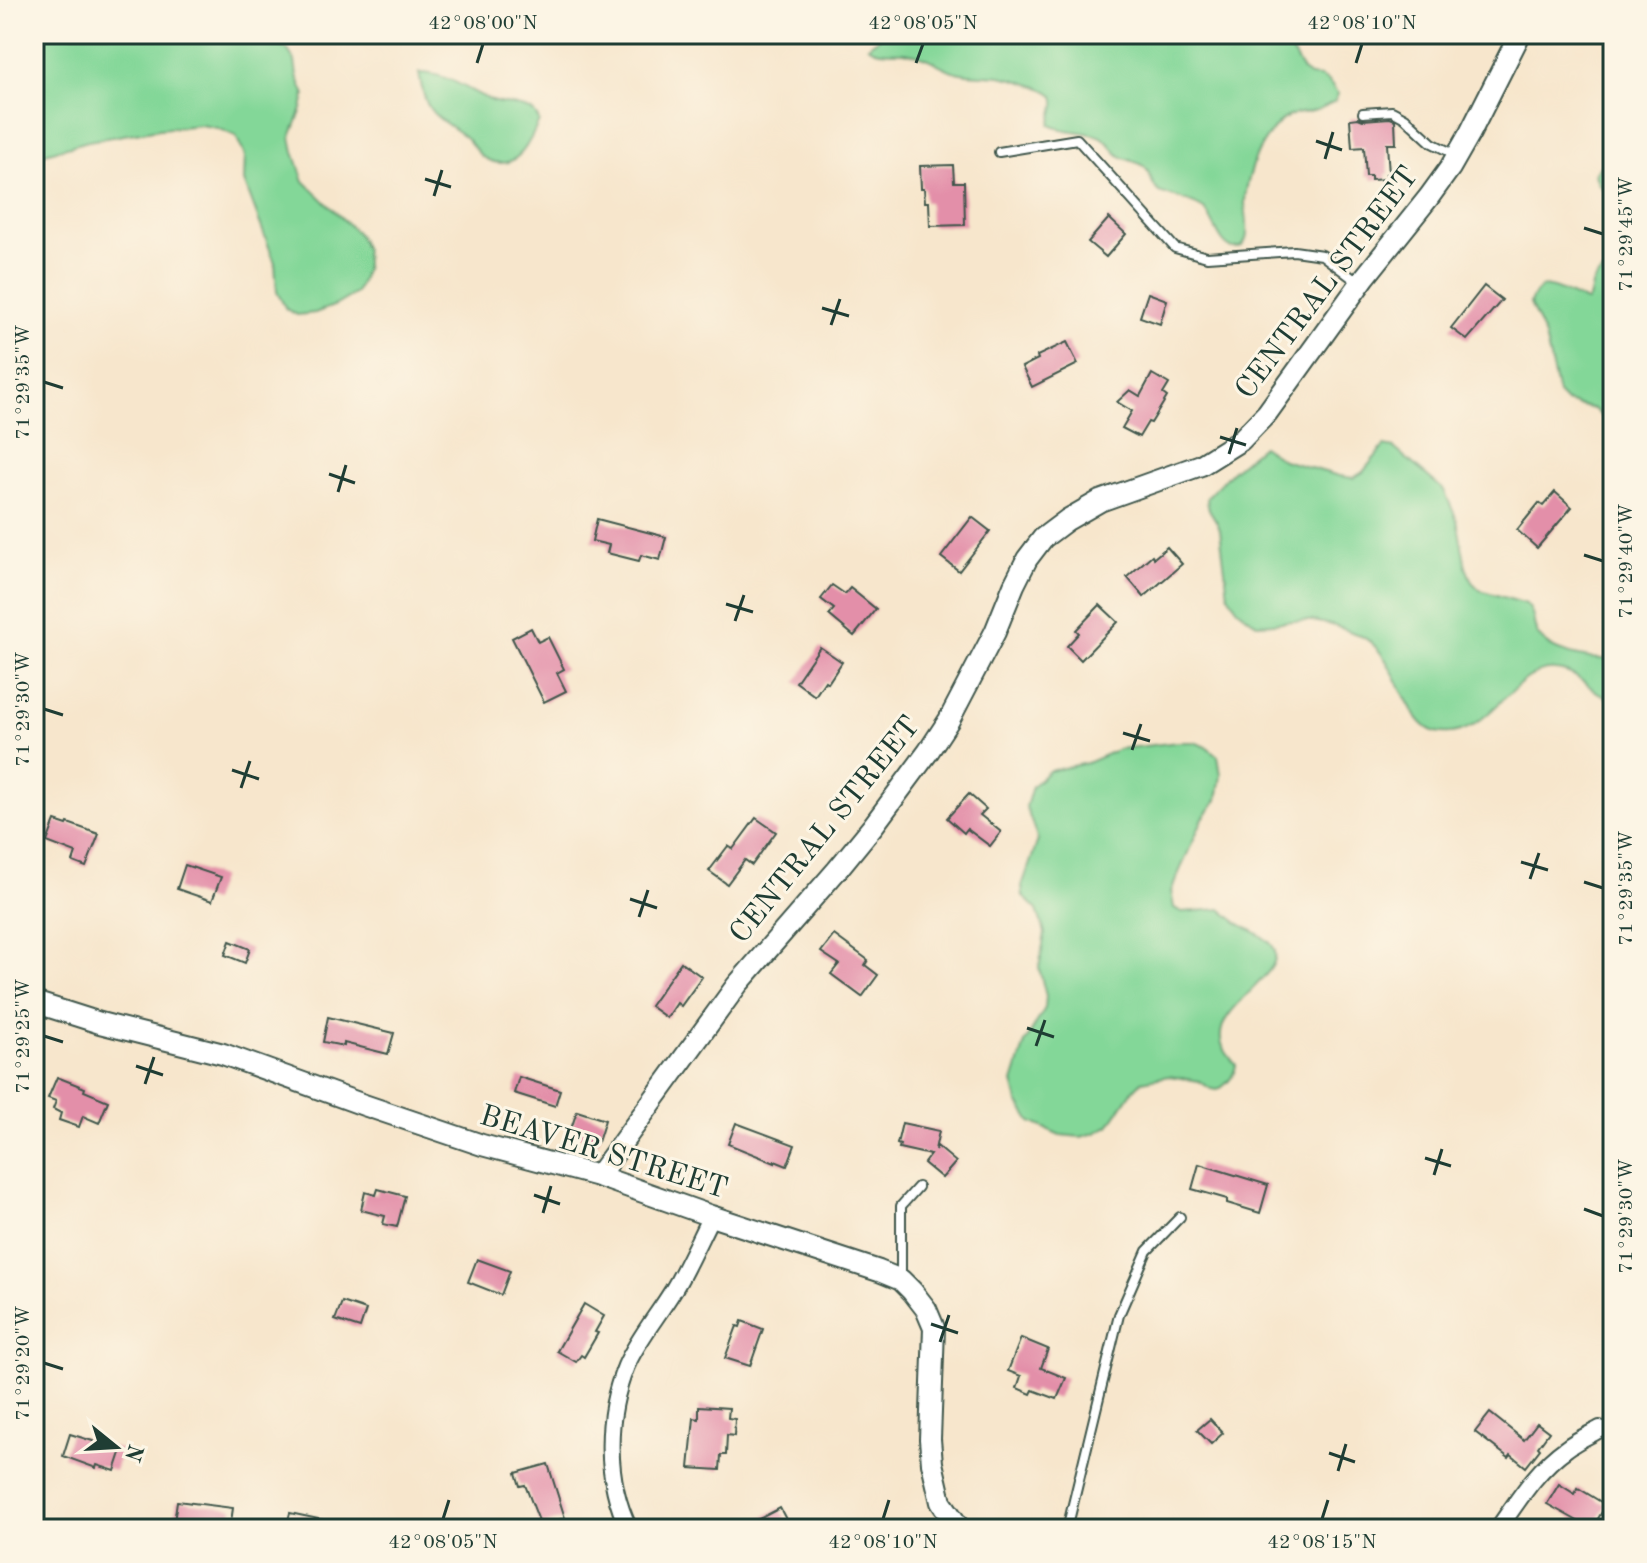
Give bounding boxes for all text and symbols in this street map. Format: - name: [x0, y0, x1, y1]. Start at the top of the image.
- text: 42°08'00"N: [428, 14, 538, 34]
- text: 42°08'05"N: [868, 14, 978, 34]
- text: 42°08'10"N: [1307, 14, 1417, 34]
- street label: CENTRAL STREET: [1231, 161, 1425, 405]
- text: 71°29'45"W: [1617, 176, 1637, 292]
- text: 71°29'35"W: [14, 324, 34, 440]
- text: 71°29'40"W: [1617, 503, 1637, 619]
- text: 71°29'30"W: [14, 651, 34, 767]
- street label: CENTRAL STREET: [725, 711, 926, 949]
- text: 71°29'35"W: [1617, 830, 1637, 946]
- text: 71°29'25"W: [14, 978, 34, 1094]
- street label: BEAVER STREET: [476, 1101, 731, 1205]
- text: 71°29'30"W: [1617, 1158, 1637, 1274]
- text: 71°29'20"W: [14, 1305, 34, 1421]
- north arrow: [76, 1407, 156, 1487]
- text: N: [120, 1441, 146, 1464]
- text: 42°08'05"N: [388, 1533, 498, 1553]
- text: 42°08'10"N: [828, 1533, 938, 1553]
- text: 42°08'15"N: [1267, 1533, 1377, 1553]

